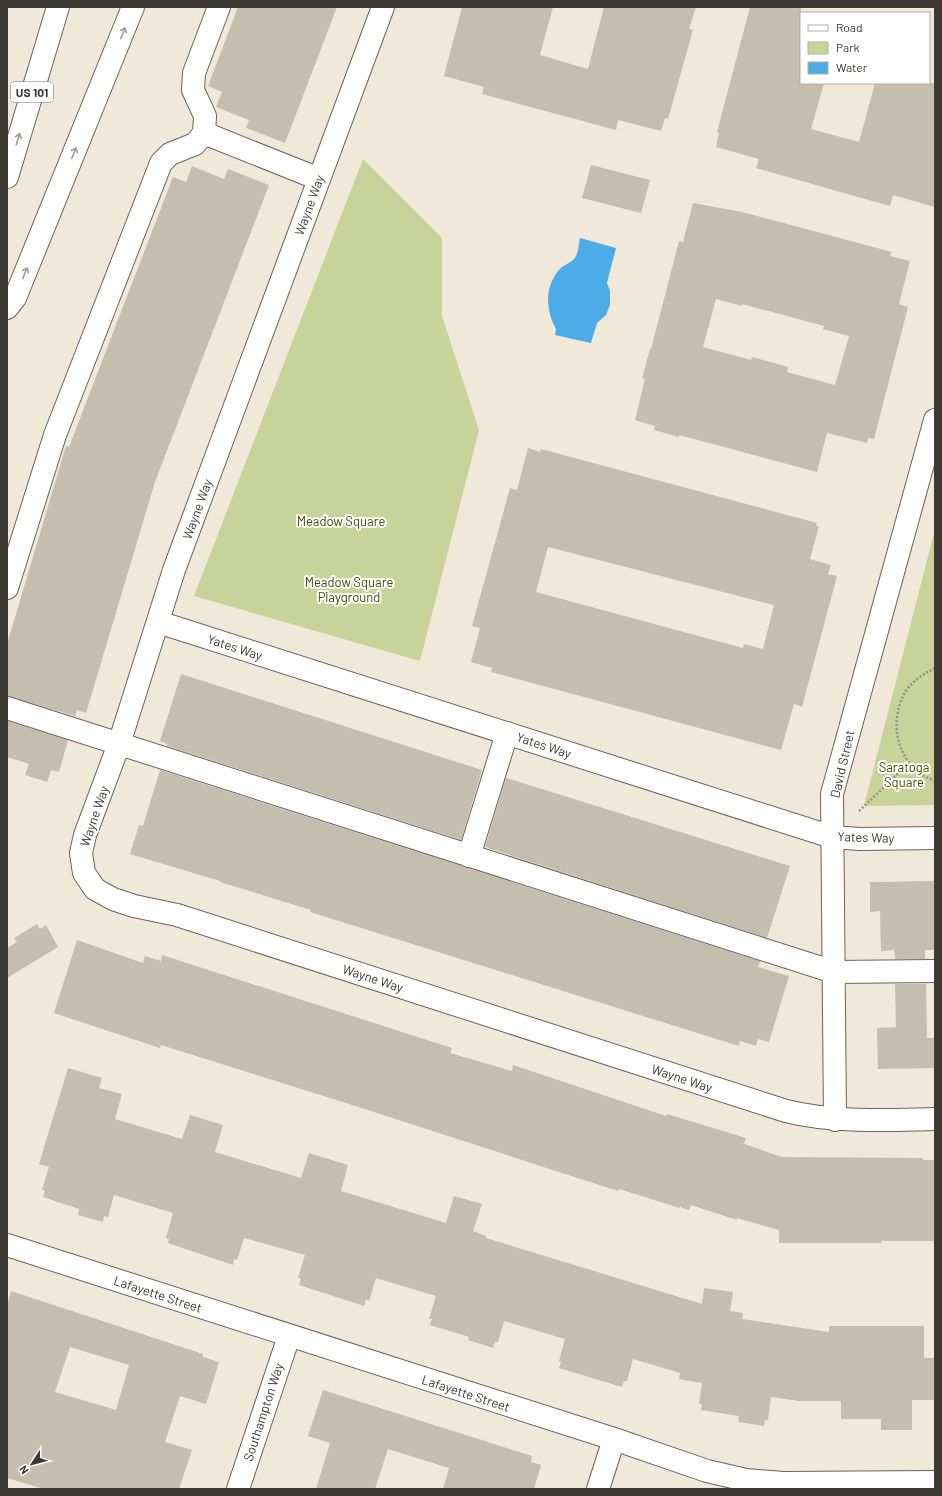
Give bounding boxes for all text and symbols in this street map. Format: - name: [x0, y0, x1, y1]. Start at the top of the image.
- legend: [800, 12, 930, 84]
- text: Road: [836, 20, 863, 34]
- one-way arrow: [119, 27, 127, 39]
- text: Park: [836, 40, 860, 54]
- text: Water: [836, 60, 868, 74]
- road number: US 101: [11, 82, 53, 102]
- one-way arrow: [15, 133, 22, 146]
- one-way arrow: [71, 147, 78, 159]
- street label: Wayne Way: [291, 173, 327, 237]
- one-way arrow: [22, 268, 29, 280]
- street label: Wayne Way: [179, 477, 215, 541]
- park label: Meadow Square: [297, 513, 385, 529]
- park label: Meadow Square Playground: [305, 574, 393, 605]
- street label: Yates Way: [205, 631, 265, 663]
- street label: David Street: [826, 728, 858, 800]
- street label: Yates Way: [514, 729, 574, 761]
- park label: Saratoga Square: [879, 759, 929, 790]
- street label: Wayne Way: [76, 784, 112, 848]
- street label: Yates Way: [837, 828, 895, 846]
- street label: Wayne Way: [340, 961, 406, 995]
- street label: Wayne Way: [649, 1061, 715, 1095]
- street label: Lafayette Street: [112, 1272, 204, 1316]
- street label: Southampton Way: [240, 1361, 286, 1463]
- street label: Lafayette Street: [420, 1371, 512, 1415]
- north arrow: [12, 1444, 52, 1484]
- text: N: [16, 1463, 31, 1477]

